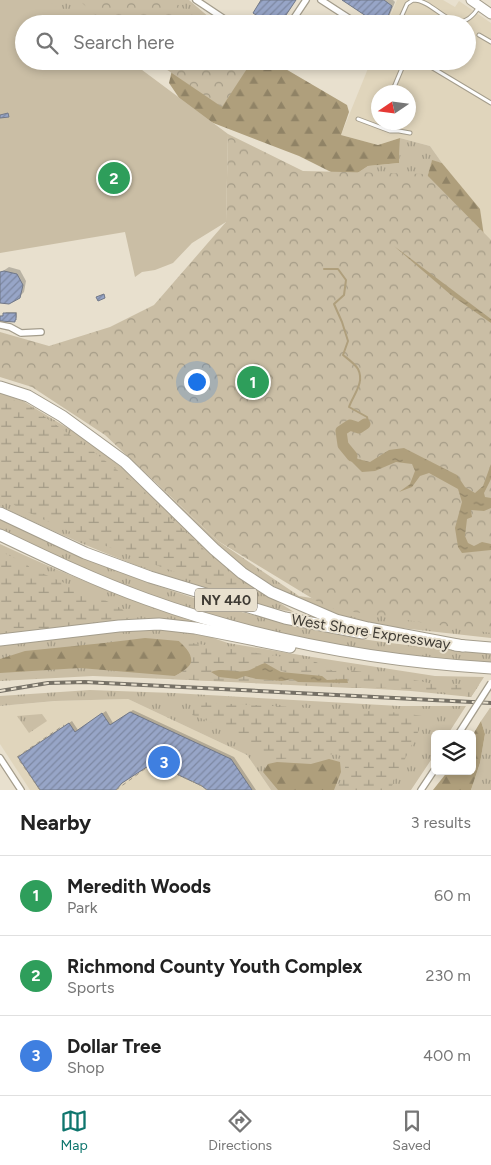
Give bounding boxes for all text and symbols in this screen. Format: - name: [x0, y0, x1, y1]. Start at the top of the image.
- search box: [15, 15, 476, 70]
- icon: search: [33, 29, 61, 57]
- text: Search here: [73, 31, 175, 54]
- north arrow: [371, 85, 416, 130]
- pin: 2: [98, 159, 130, 197]
- pin: 1: [237, 363, 269, 401]
- your location: [184, 369, 210, 395]
- road number: NY 440: [195, 588, 257, 612]
- street label: West Shore Expressway: [290, 611, 452, 653]
- map controls: [431, 730, 476, 775]
- button: layers: [431, 730, 476, 775]
- pin: 3: [148, 743, 180, 781]
- text: Nearby: [20, 810, 91, 835]
- text: 3 results: [411, 813, 471, 832]
- text: Meredith Woods: [67, 875, 211, 898]
- text: 1: [33, 886, 39, 905]
- text: 60 m: [434, 886, 471, 905]
- text: Park: [67, 898, 97, 917]
- text: Richmond County Youth Complex: [67, 955, 363, 978]
- text: 2: [31, 966, 41, 985]
- text: 230 m: [426, 966, 471, 985]
- text: Sports: [67, 978, 114, 997]
- text: Dollar Tree: [67, 1035, 161, 1058]
- text: 3: [32, 1046, 40, 1065]
- text: 400 m: [423, 1046, 471, 1065]
- text: Shop: [67, 1058, 105, 1077]
- tab: Map: [60, 1107, 88, 1154]
- tab: Directions: [208, 1107, 272, 1154]
- tab: Saved: [392, 1107, 431, 1154]

